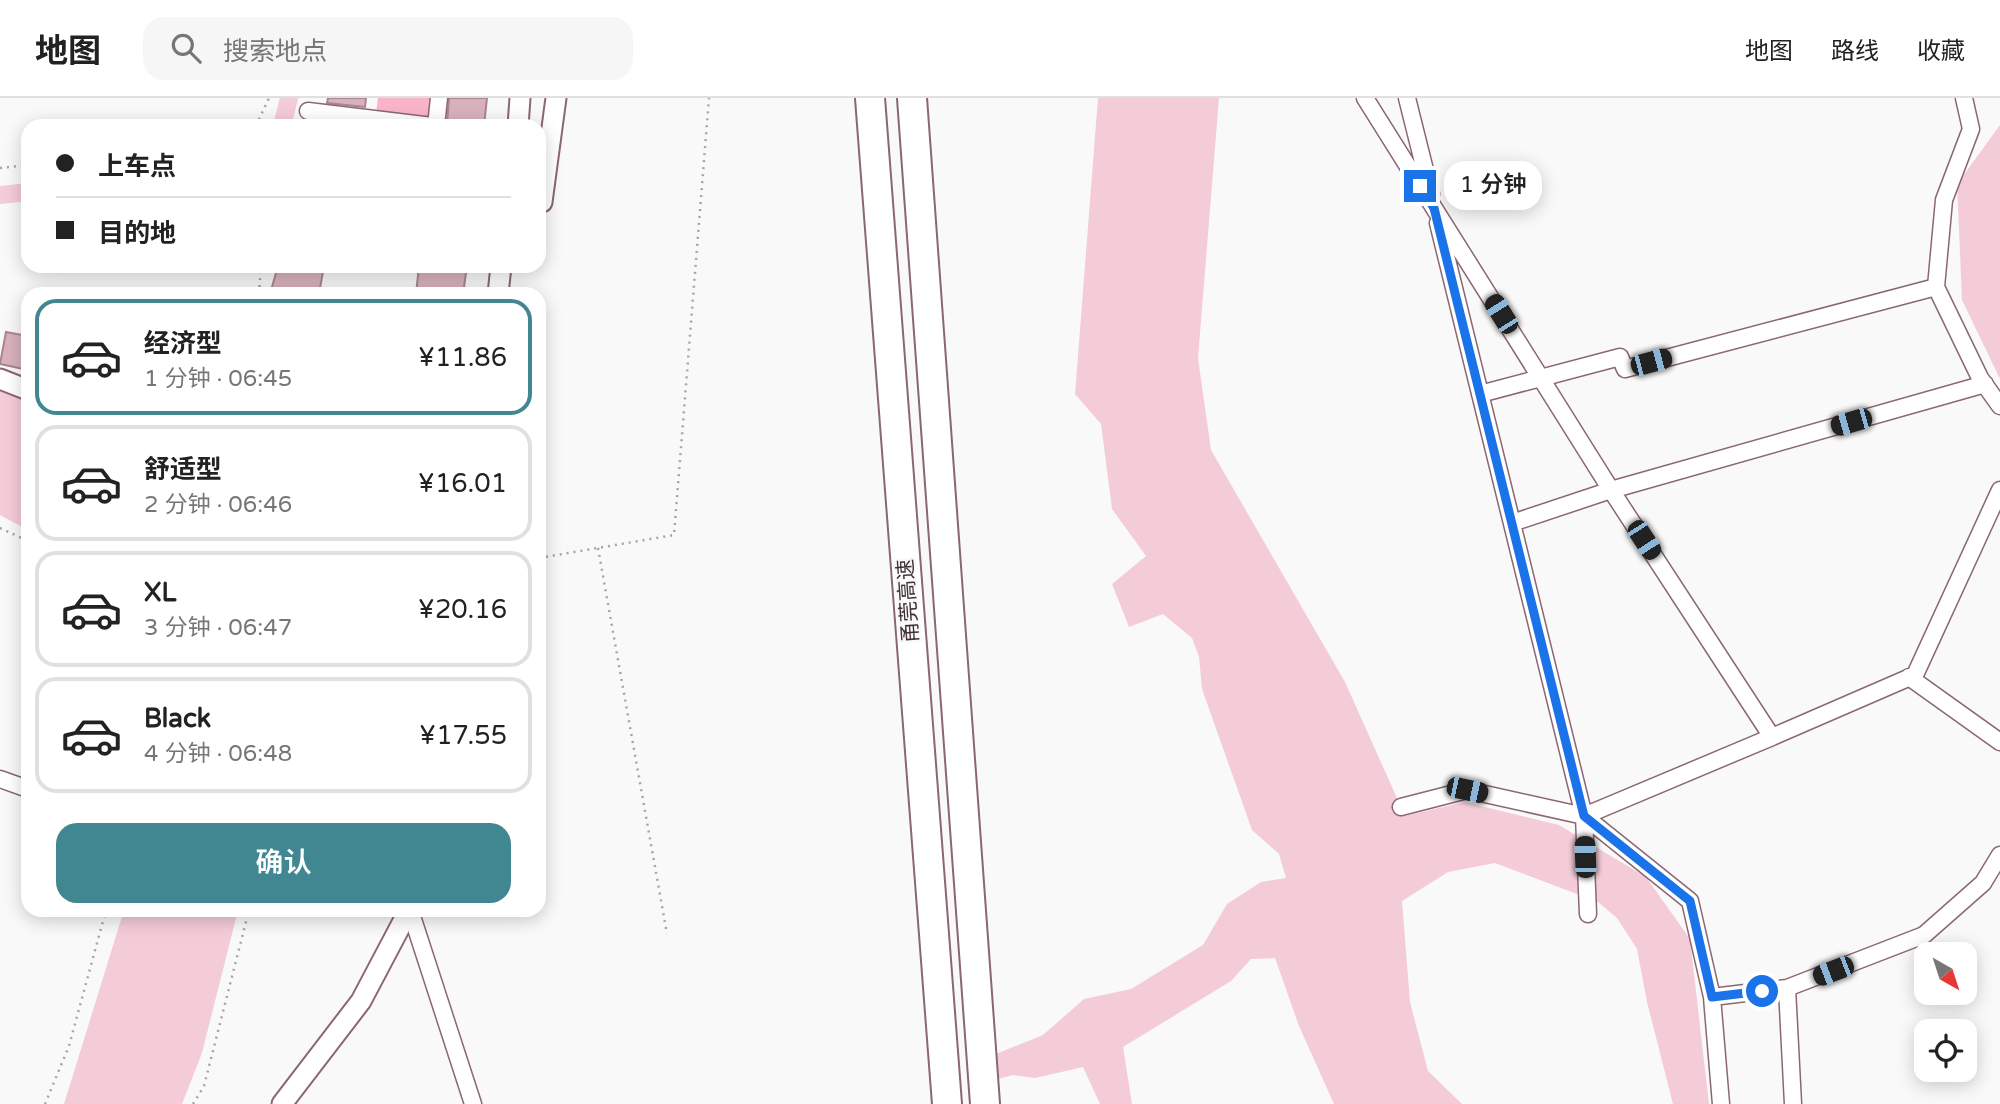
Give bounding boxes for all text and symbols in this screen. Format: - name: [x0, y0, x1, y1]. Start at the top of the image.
- search box: [143, 17, 633, 80]
- icon: search: [167, 29, 205, 67]
- text: 地图: [35, 32, 101, 71]
- text: 搜索地点: [223, 36, 327, 67]
- text: 地图: [1745, 37, 1793, 66]
- text: 路线: [1831, 37, 1879, 66]
- text: 收藏: [1917, 37, 1965, 66]
- text: 上车点: [98, 151, 176, 182]
- callout: 1 分钟: [1444, 162, 1542, 210]
- route end: [1404, 170, 1436, 202]
- text: 1 分钟: [1460, 171, 1526, 199]
- text: 目的地: [98, 218, 176, 249]
- car: [1481, 291, 1522, 337]
- icon: car: [60, 326, 123, 389]
- text: 经济型: [144, 328, 222, 359]
- text: ¥11.86: [418, 342, 507, 373]
- car: [1628, 346, 1675, 378]
- text: 1 分钟 · 06:45: [144, 365, 292, 393]
- car: [1828, 406, 1875, 438]
- icon: car: [60, 452, 123, 515]
- text: 舒适型: [144, 454, 222, 485]
- text: ¥16.01: [418, 468, 507, 499]
- text: 2 分钟 · 06:46: [144, 491, 292, 519]
- car: [1624, 517, 1665, 563]
- street label: 甬莞高速: [893, 558, 924, 644]
- text: XL: [144, 577, 176, 608]
- icon: car: [60, 578, 123, 641]
- text: ¥20.16: [418, 594, 507, 625]
- text: 3 分钟 · 06:47: [144, 614, 292, 642]
- text: Black: [144, 703, 211, 734]
- icon: car: [60, 704, 123, 767]
- text: ¥17.55: [419, 720, 507, 751]
- text: 4 分钟 · 06:48: [144, 740, 292, 768]
- car: [1445, 775, 1490, 805]
- button: 确认: [56, 823, 511, 903]
- car: [1574, 836, 1597, 878]
- north arrow: [1914, 942, 1978, 1004]
- map controls: [1914, 942, 1977, 1082]
- car: [1810, 954, 1857, 988]
- route start: [1746, 975, 1778, 1007]
- button: locate: [1914, 1019, 1977, 1082]

